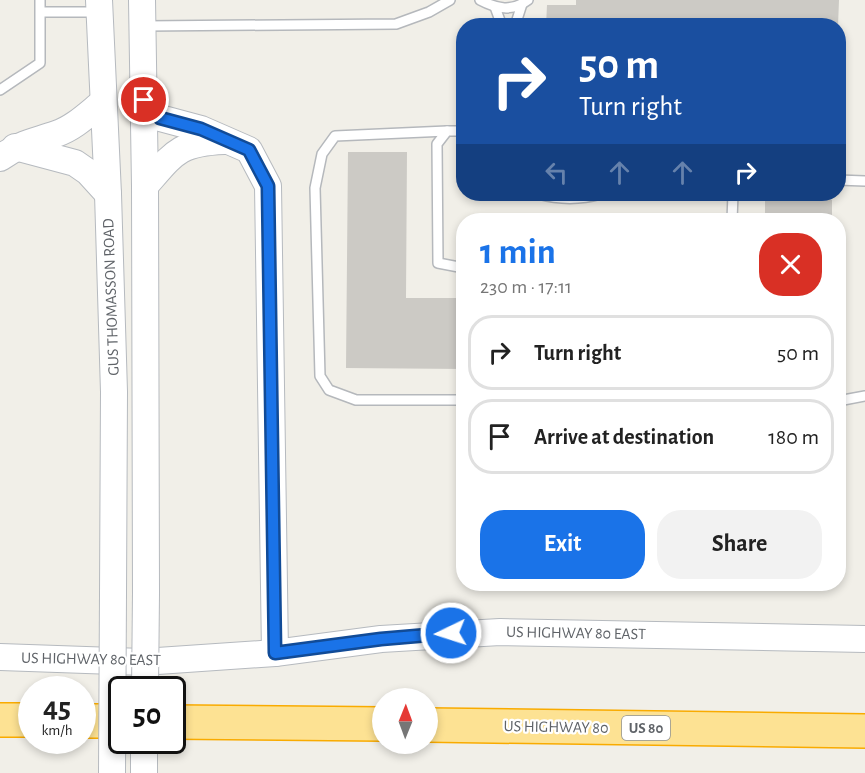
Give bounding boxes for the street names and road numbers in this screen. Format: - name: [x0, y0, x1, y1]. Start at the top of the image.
- street label: GUS THOMASSON ROAD: [100, 218, 122, 376]
- street label: US HIGHWAY 80 EAST: [506, 624, 646, 642]
- street label: US HIGHWAY 80 EAST: [21, 650, 161, 668]
- road number: US 80: [622, 716, 670, 740]
- street label: US HIGHWAY 80: [503, 718, 609, 736]

